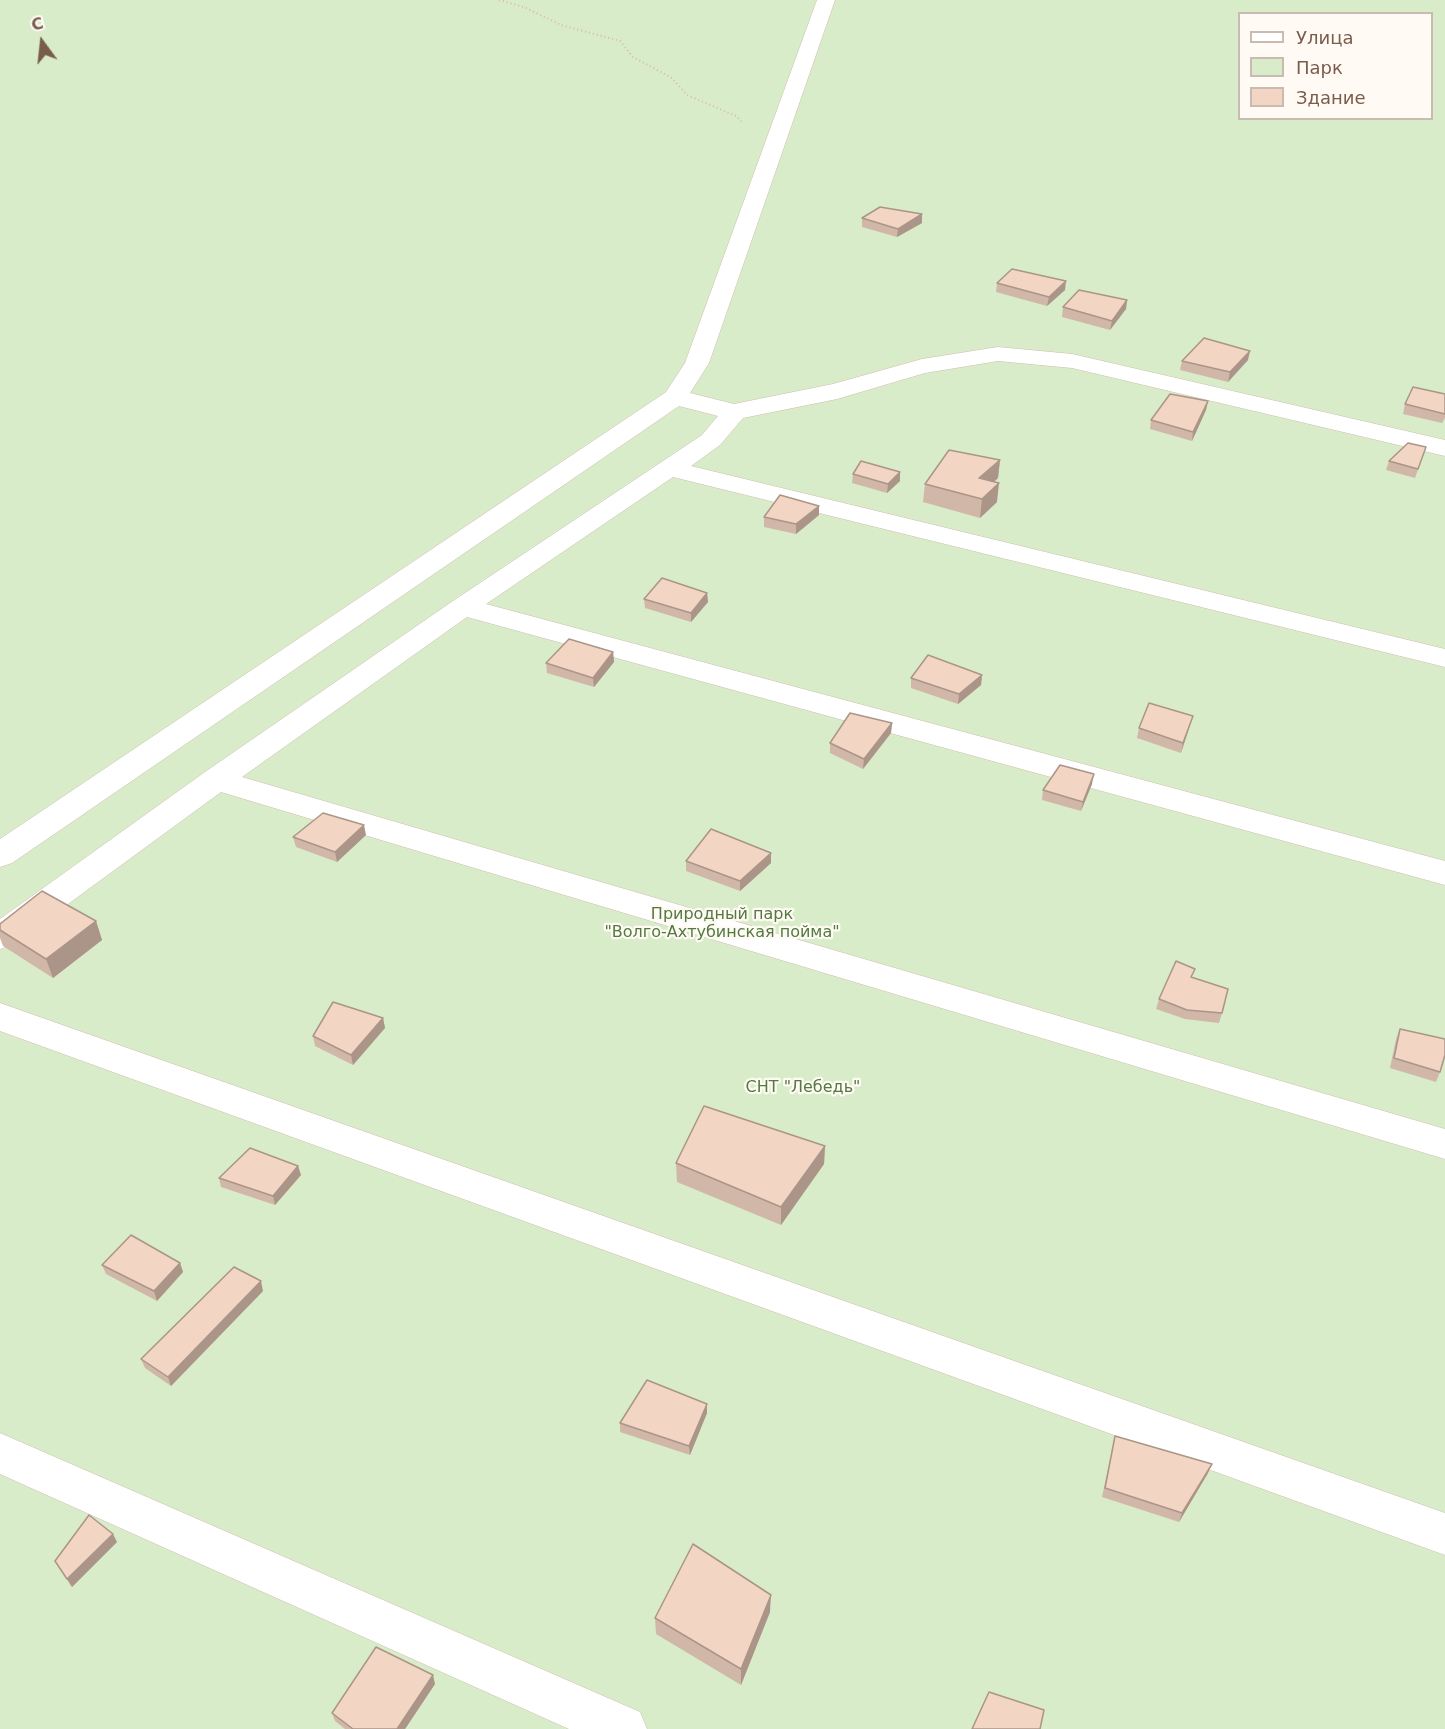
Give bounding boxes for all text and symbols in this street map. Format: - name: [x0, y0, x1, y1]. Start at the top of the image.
- north arrow: [12, 12, 72, 72]
- legend: [1238, 12, 1433, 120]
- text: С: [29, 13, 45, 35]
- text: Улица: [1296, 27, 1353, 48]
- text: Парк: [1296, 57, 1343, 78]
- text: Здание: [1296, 87, 1366, 108]
- park label: Природный парк "Волго-Ахтубинская пойма": [604, 905, 840, 943]
- park label: СНТ "Лебедь": [746, 1078, 860, 1098]

